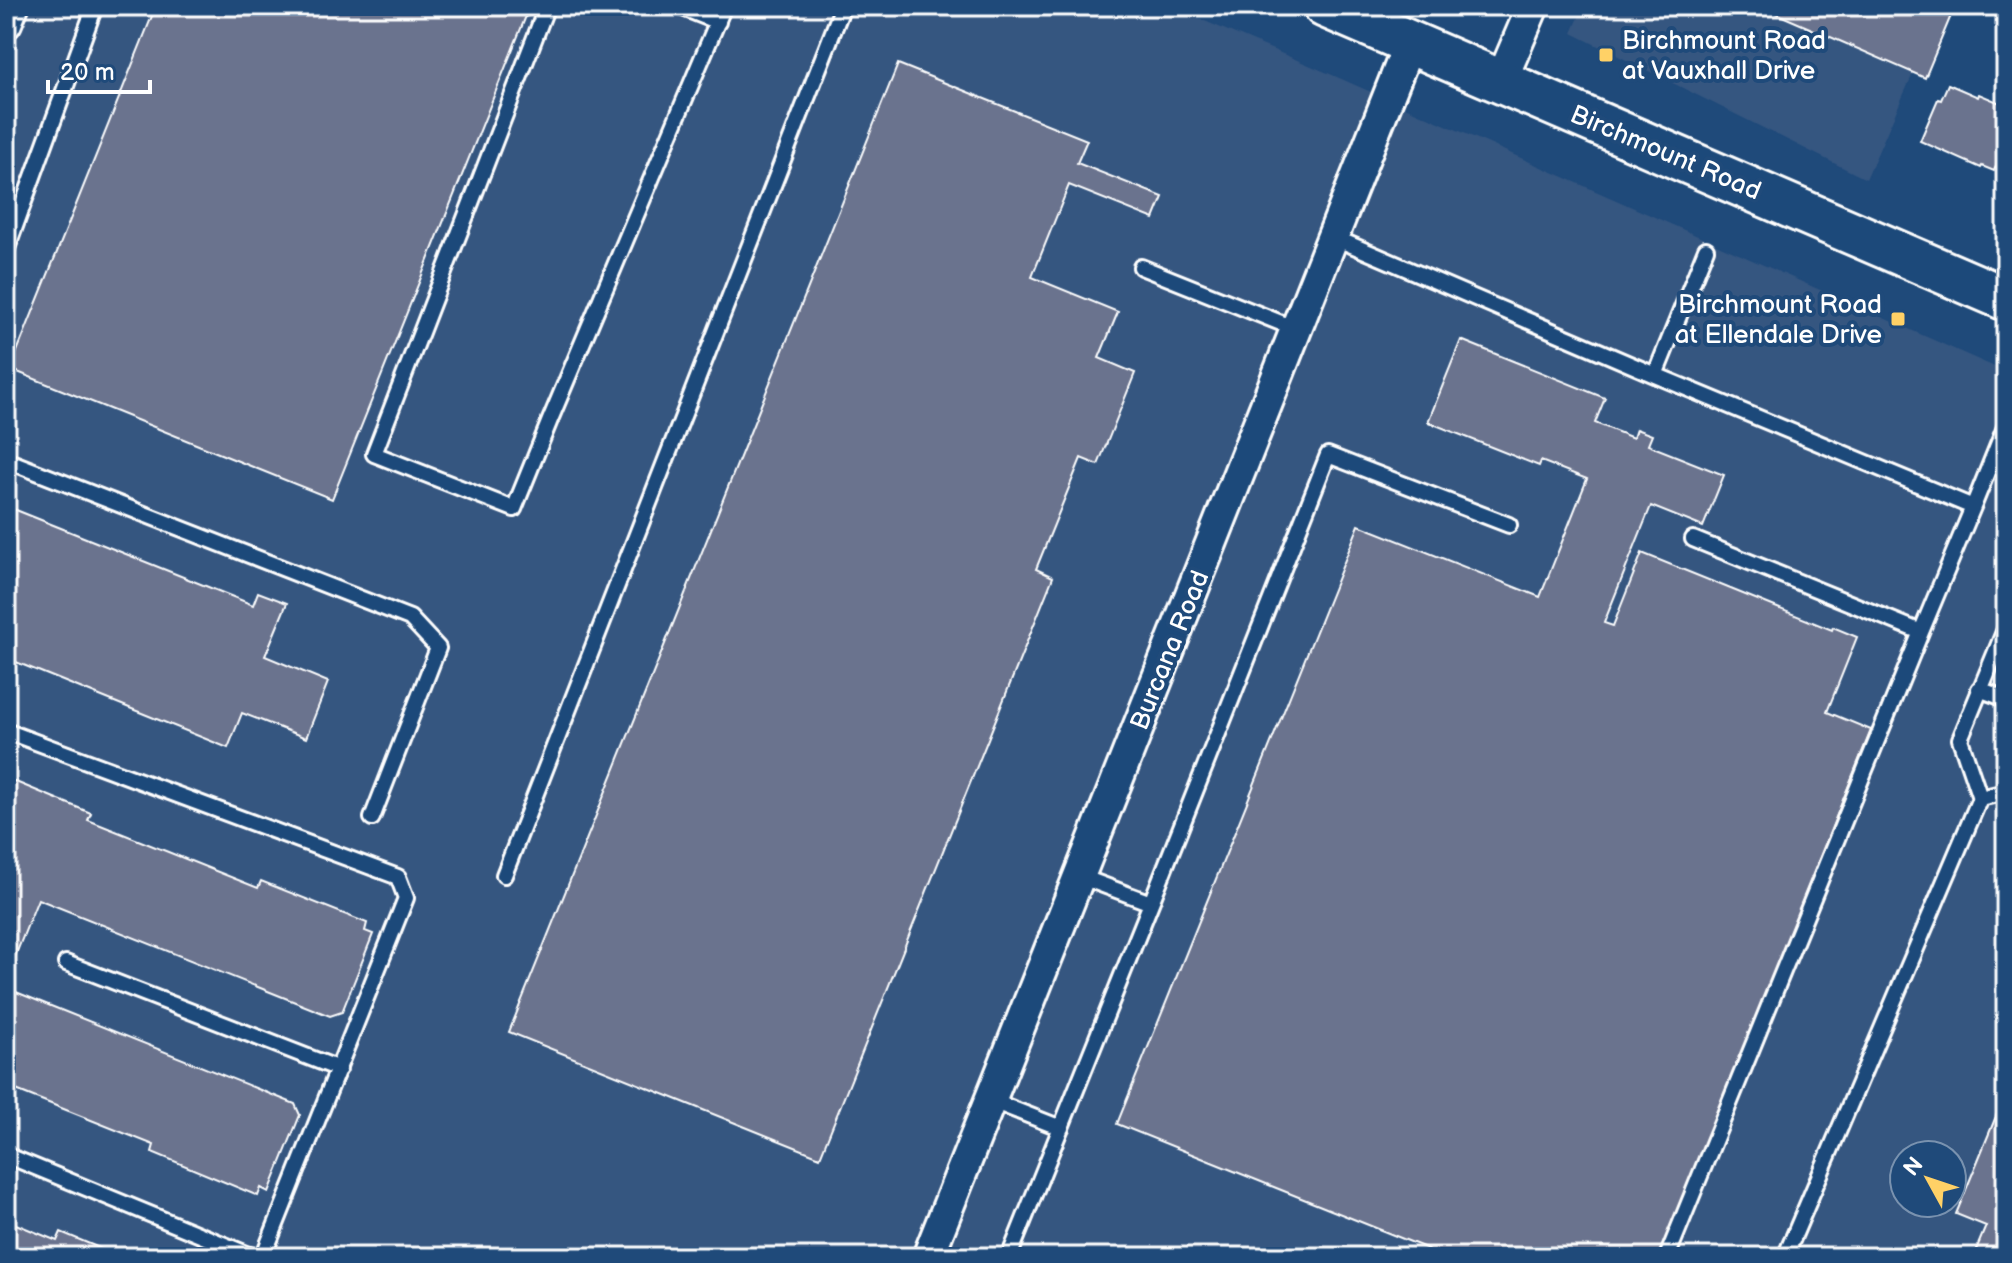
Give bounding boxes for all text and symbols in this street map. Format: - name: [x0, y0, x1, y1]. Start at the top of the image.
- place label: Birchmount Road at Vauxhall Drive: [1622, 26, 1826, 87]
- scale bar: [48, 44, 150, 94]
- marker: Birchmount Road at Vauxhall Drive: [1597, 46, 1615, 64]
- text: 20 m: [60, 58, 115, 87]
- street label: Birchmount Road: [1565, 99, 1765, 208]
- place label: Birchmount Road at Ellendale Drive: [1675, 290, 1882, 351]
- marker: Birchmount Road at Ellendale Drive: [1889, 310, 1907, 328]
- street label: Burcana Road: [1124, 566, 1216, 735]
- north arrow: [1888, 1139, 1968, 1219]
- text: N: [1898, 1152, 1929, 1182]

